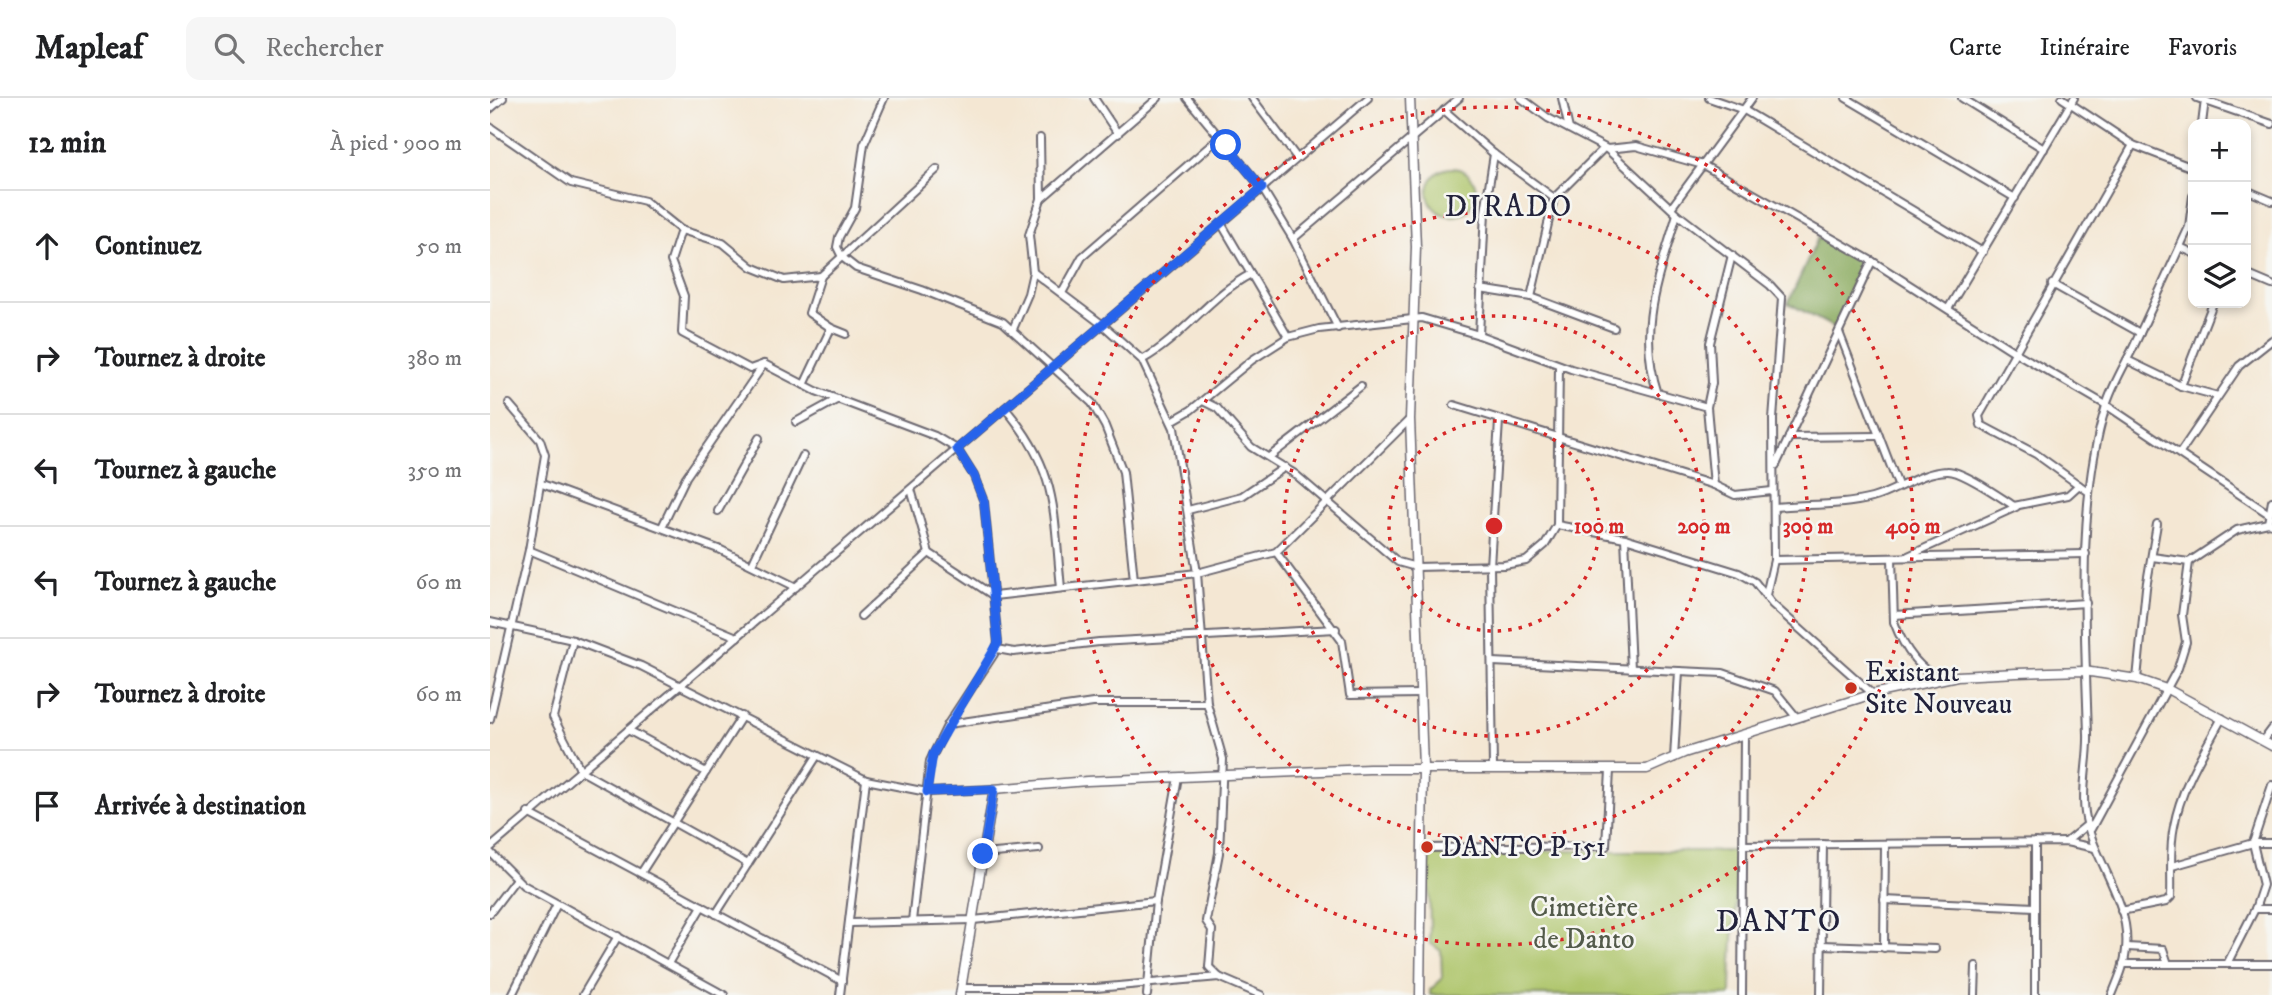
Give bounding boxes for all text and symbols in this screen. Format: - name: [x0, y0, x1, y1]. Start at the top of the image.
- search box: [186, 17, 676, 80]
- text: Mapleaf: [35, 28, 144, 69]
- icon: search: [210, 29, 248, 67]
- text: Rechercher: [266, 32, 384, 65]
- text: Carte: [1949, 33, 2002, 63]
- text: Itinéraire: [2040, 33, 2130, 63]
- text: Favoris: [2168, 33, 2237, 63]
- map controls: [2188, 119, 2251, 308]
- button: +: [2188, 119, 2251, 182]
- text: 12 min: [28, 125, 106, 162]
- text: À pied · 900 m: [330, 129, 462, 158]
- route start: [1210, 129, 1241, 160]
- button: −: [2188, 182, 2251, 245]
- district label: DJRADO: [1445, 189, 1573, 226]
- icon: ahead: [28, 227, 66, 265]
- text: Continuez: [95, 230, 201, 263]
- text: 50 m: [416, 232, 462, 261]
- button: layers: [2188, 245, 2251, 308]
- icon: right: [28, 339, 66, 377]
- text: Tournez à droite: [95, 342, 266, 375]
- text: 380 m: [407, 344, 462, 373]
- icon: left: [28, 451, 66, 489]
- text: Tournez à gauche: [95, 454, 276, 487]
- text: 350 m: [407, 456, 462, 485]
- centre of rings: [1482, 514, 1506, 538]
- text: 100 m: [1574, 514, 1624, 540]
- text: 200 m: [1677, 514, 1731, 540]
- text: 300 m: [1783, 514, 1834, 540]
- text: 400 m: [1886, 514, 1941, 540]
- icon: left: [28, 563, 66, 601]
- text: Tournez à gauche: [95, 566, 276, 599]
- text: 60 m: [415, 568, 462, 597]
- place label: Existant Site Nouveau: [1865, 655, 2012, 722]
- icon: right: [28, 675, 66, 713]
- text: Tournez à droite: [95, 678, 266, 711]
- text: 60 m: [415, 680, 462, 709]
- marker: Existant Site Nouveau: [1843, 680, 1859, 696]
- icon: arrive: [28, 787, 66, 825]
- text: Arrivée à destination: [95, 790, 306, 823]
- place label: DANTO P 151: [1441, 830, 1606, 865]
- route end: [967, 838, 998, 869]
- marker: DANTO P 151: [1419, 839, 1435, 855]
- park label: Cimetière de Danto: [1530, 890, 1638, 957]
- district label: DANTO: [1715, 902, 1843, 942]

